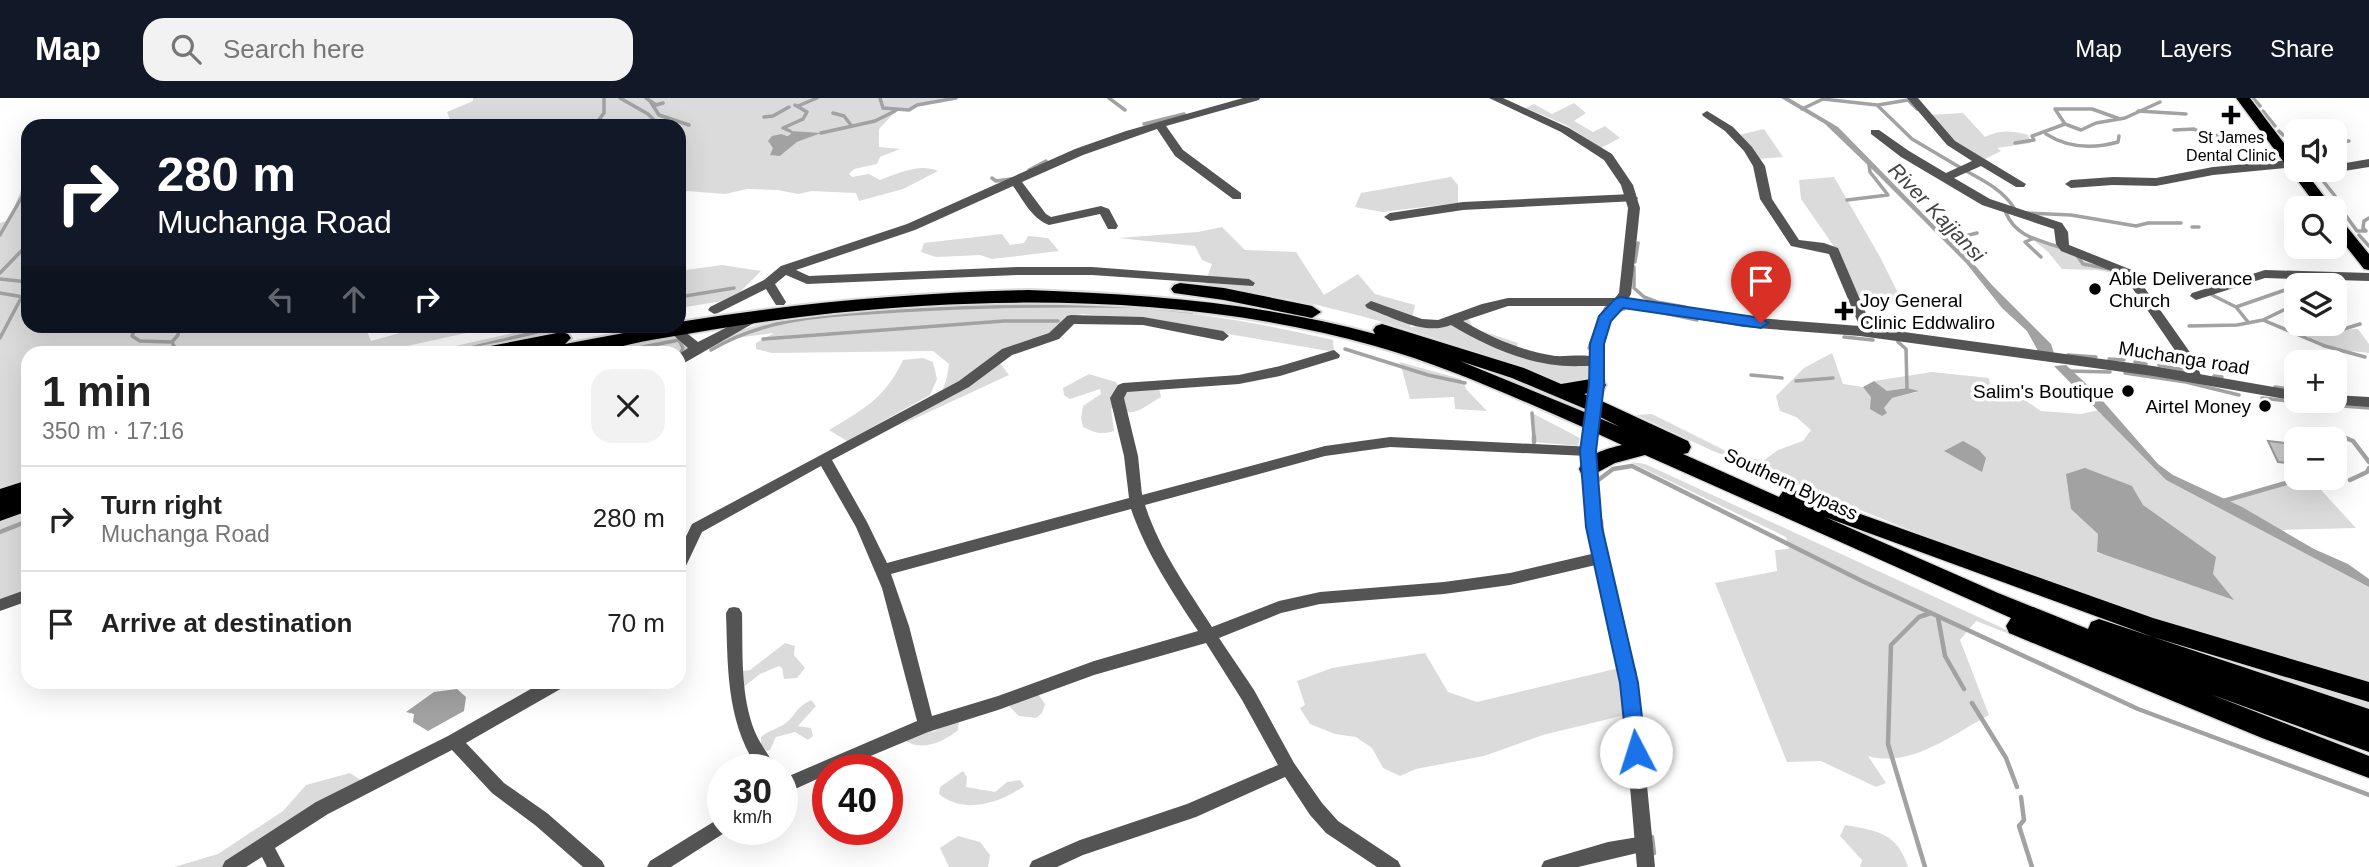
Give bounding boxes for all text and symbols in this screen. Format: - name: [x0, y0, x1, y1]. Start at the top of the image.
- search box: [143, 18, 633, 81]
- text: Map: [35, 30, 101, 67]
- icon: search: [167, 30, 205, 68]
- text: Search here: [223, 34, 365, 64]
- text: Map: [2075, 35, 2122, 62]
- text: Layers: [2160, 35, 2232, 62]
- text: Share: [2270, 35, 2334, 62]
- marker: St James Dental Clinic: [2221, 105, 2241, 125]
- map controls: [2284, 119, 2347, 490]
- button: sound: [2284, 119, 2347, 182]
- place label: St James Dental Clinic: [2186, 129, 2276, 164]
- icon: right: [42, 147, 133, 238]
- text: 280 m: [157, 147, 296, 201]
- water label: River Kajjansi: [1884, 158, 1991, 267]
- button: search: [2284, 196, 2347, 259]
- text: Muchanga Road: [157, 204, 392, 240]
- pin: [1731, 251, 1791, 323]
- icon: arrive: [1742, 262, 1780, 300]
- place label: Able Deliverance Church: [2109, 268, 2253, 311]
- button: layers: [2284, 273, 2347, 336]
- icon: left: [262, 280, 300, 318]
- icon: ahead: [335, 280, 373, 318]
- icon: right: [408, 280, 446, 318]
- marker: Able Deliverance Church: [2087, 281, 2103, 297]
- place label: Joy General Clinic Eddwaliro: [1860, 290, 1995, 333]
- marker: Joy General Clinic Eddwaliro: [1834, 301, 1854, 321]
- street label: Muchanga road: [2117, 337, 2251, 379]
- button: +: [2284, 350, 2347, 413]
- text: 1 min: [42, 368, 152, 415]
- button: close: [591, 369, 665, 443]
- place label: Salim's Boutique: [1973, 381, 2114, 402]
- marker: Salim's Boutique: [2120, 383, 2136, 399]
- place label: Airtel Money: [2145, 396, 2251, 417]
- marker: Airtel Money: [2257, 398, 2273, 414]
- text: 350 m · 17:16: [42, 418, 184, 444]
- button: −: [2284, 427, 2347, 490]
- street label: Southern Bypass: [1721, 444, 1861, 524]
- text: Turn right: [101, 490, 222, 520]
- icon: right: [42, 500, 80, 538]
- text: 280 m: [593, 503, 665, 533]
- text: Muchanga Road: [101, 521, 270, 547]
- icon: arrive: [42, 605, 80, 643]
- text: Arrive at destination: [101, 608, 352, 638]
- text: 70 m: [607, 608, 665, 638]
- position arrow: [1599, 715, 1673, 789]
- speed limit sign: 40: [812, 754, 903, 845]
- text: 30: [733, 771, 772, 810]
- text: km/h: [733, 807, 772, 827]

